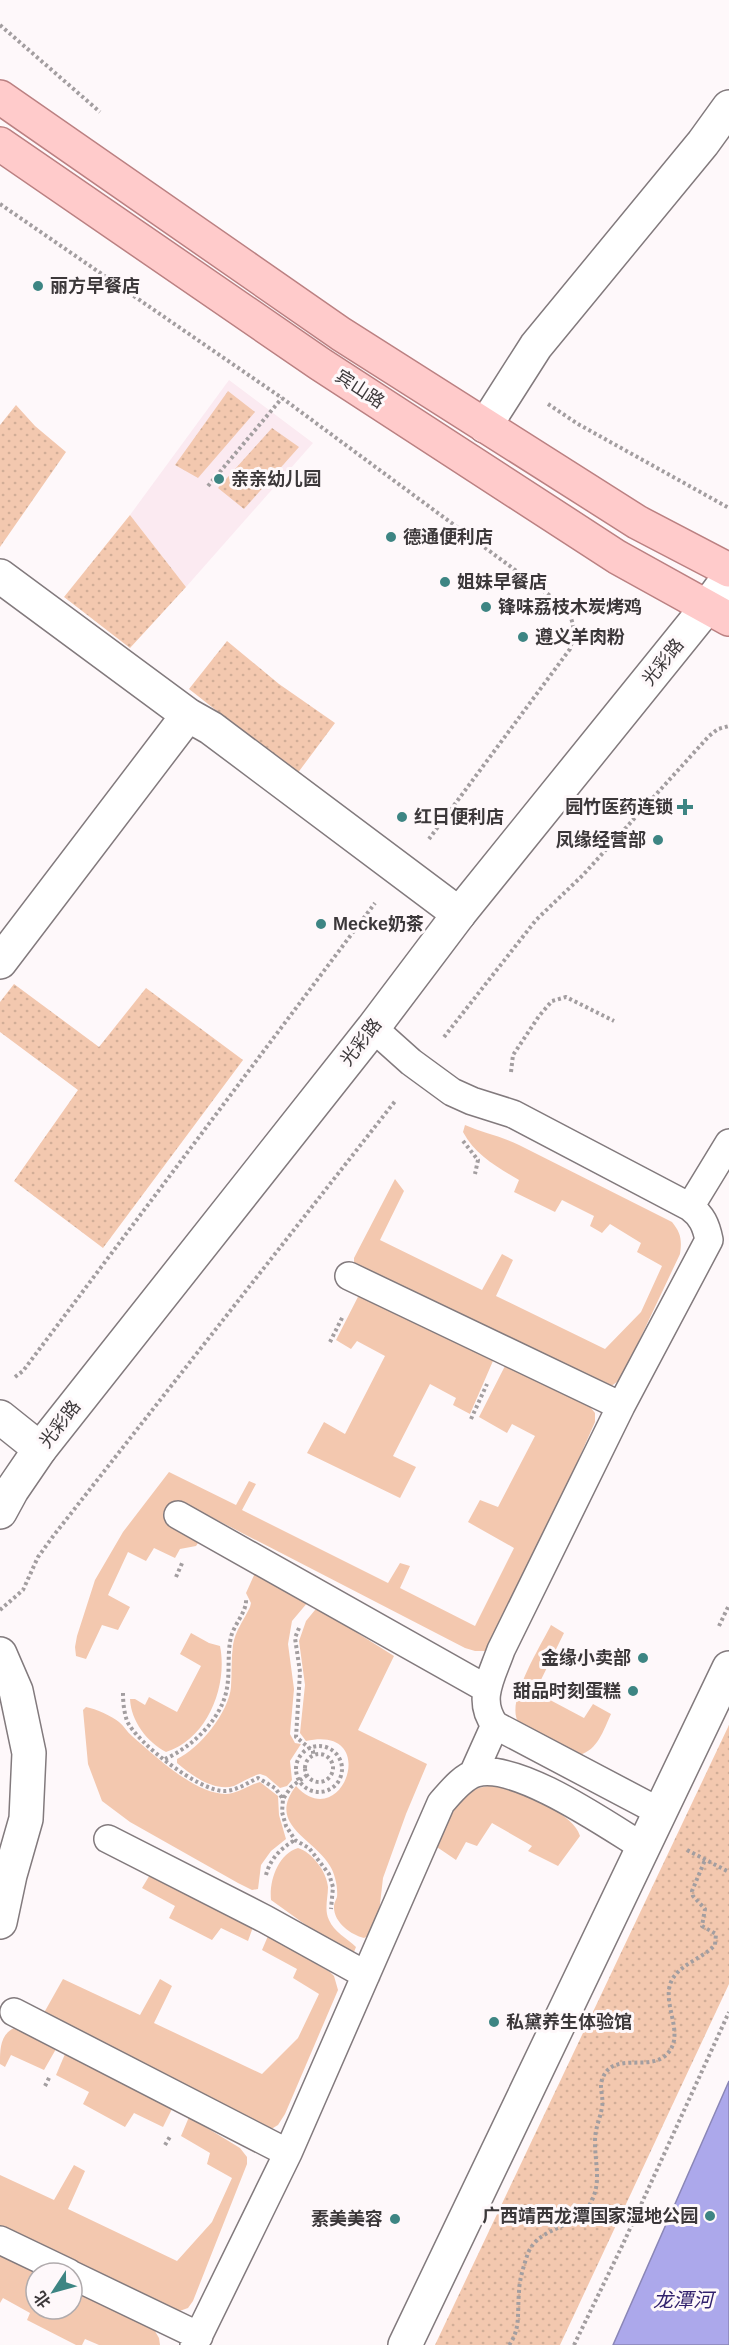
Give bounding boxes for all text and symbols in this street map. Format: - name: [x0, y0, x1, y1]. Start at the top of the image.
- place label: 丽方早餐店: [50, 276, 140, 296]
- marker: 丽方早餐店: [31, 279, 45, 293]
- street label: 宾山路: [332, 366, 388, 412]
- place label: 亲亲幼儿园: [231, 469, 321, 489]
- marker: 亲亲幼儿园: [212, 472, 226, 486]
- place label: 德通便利店: [403, 527, 493, 547]
- marker: 德通便利店: [384, 530, 398, 544]
- place label: 姐妹早餐店: [457, 572, 547, 592]
- marker: 姐妹早餐店: [438, 575, 452, 589]
- place label: 锋味荔枝木炭烤鸡: [498, 597, 642, 617]
- marker: 锋味荔枝木炭烤鸡: [479, 600, 493, 614]
- place label: 遵义羊肉粉: [535, 627, 625, 647]
- marker: 遵义羊肉粉: [516, 630, 530, 644]
- street label: 光彩路: [638, 635, 688, 689]
- place label: 园竹医药连锁: [565, 797, 673, 817]
- marker: 园竹医药连锁: [678, 800, 692, 814]
- place label: 红日便利店: [414, 807, 504, 827]
- marker: 红日便利店: [395, 810, 409, 824]
- place label: 凤缘经营部: [556, 829, 646, 850]
- marker: 凤缘经营部: [651, 833, 665, 847]
- place label: Mecke奶茶: [333, 914, 424, 934]
- marker: Mecke奶茶: [314, 917, 328, 931]
- street label: 光彩路: [336, 1015, 386, 1069]
- street label: 光彩路: [35, 1397, 85, 1451]
- place label: 金缘小卖部: [541, 1647, 631, 1668]
- marker: 金缘小卖部: [636, 1651, 650, 1665]
- place label: 甜品时刻蛋糕: [513, 1681, 621, 1701]
- marker: 甜品时刻蛋糕: [626, 1684, 640, 1698]
- place label: 私黛养生体验馆: [506, 2012, 632, 2032]
- marker: 私黛养生体验馆: [487, 2015, 501, 2029]
- place label: 广西靖西龙潭国家湿地公园: [482, 2206, 698, 2226]
- place label: 素美美容: [311, 2209, 383, 2229]
- marker: 广西靖西龙潭国家湿地公园: [703, 2209, 717, 2223]
- marker: 素美美容: [388, 2212, 402, 2226]
- north arrow: [24, 2261, 84, 2321]
- text: 北: [31, 2288, 54, 2311]
- water label: 龙潭河: [653, 2289, 717, 2311]

